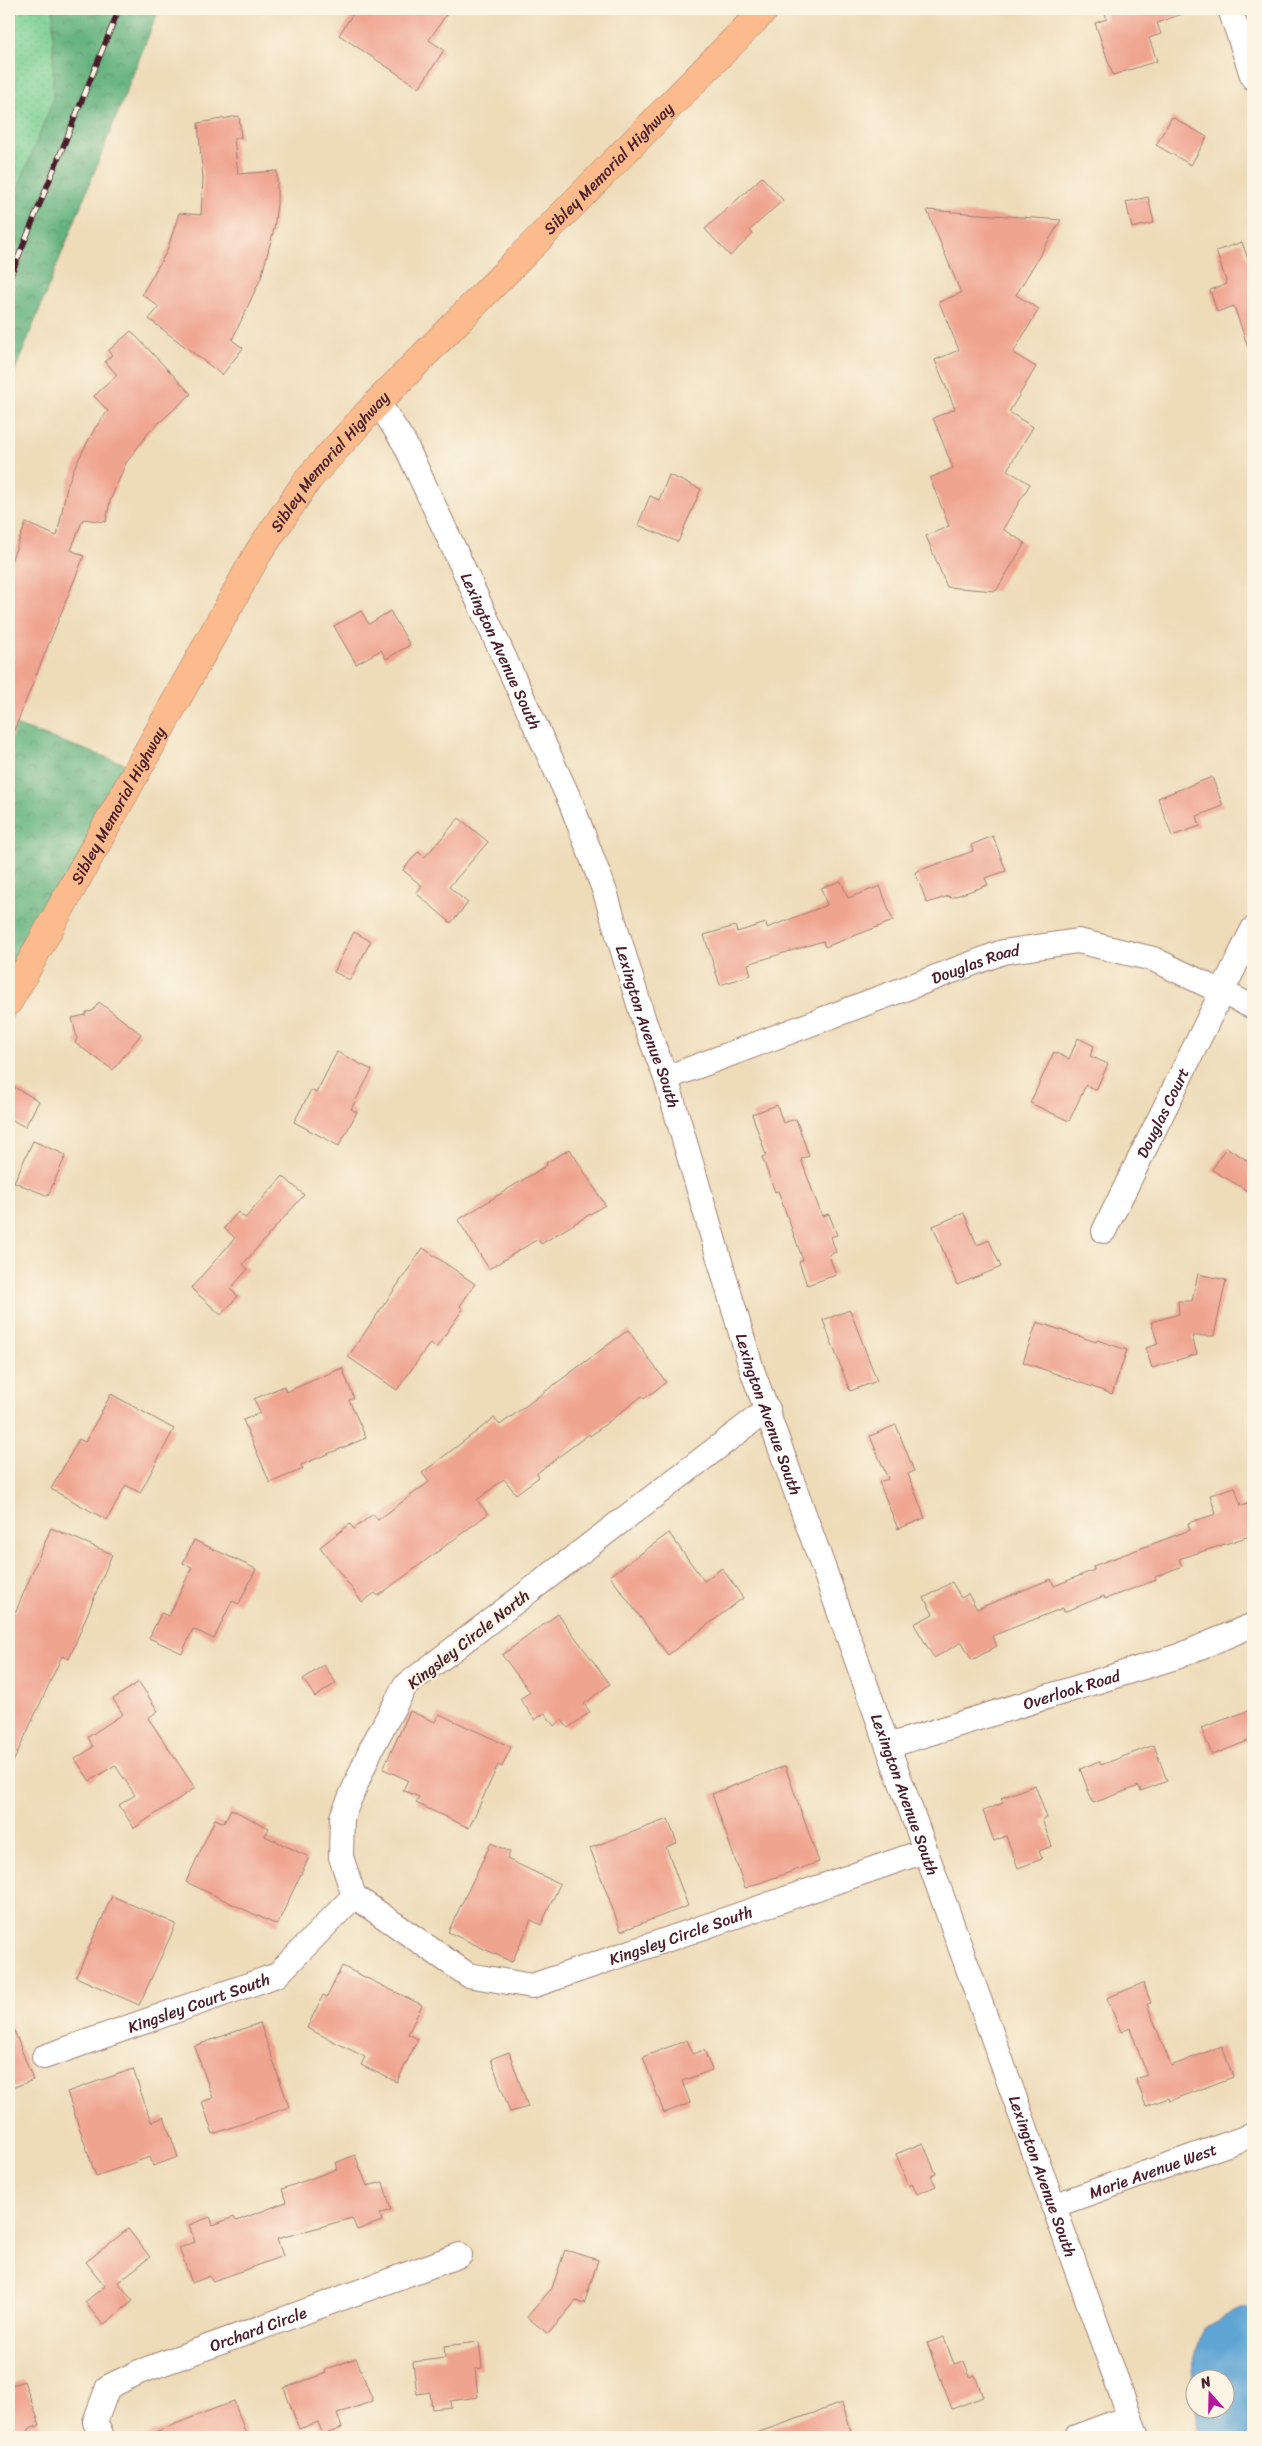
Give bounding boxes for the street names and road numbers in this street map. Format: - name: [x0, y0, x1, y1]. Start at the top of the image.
- street label: Sibley Memorial Highway: [536, 95, 682, 242]
- street label: Sibley Memorial Highway: [262, 383, 397, 538]
- street label: Lexington Avenue South: [452, 568, 549, 734]
- street label: Sibley Memorial Highway: [63, 720, 174, 890]
- street label: Douglas Road: [927, 936, 1023, 993]
- street label: Lexington Avenue South: [607, 942, 688, 1111]
- street label: Douglas Court: [1128, 1062, 1198, 1163]
- street label: Lexington Avenue South: [727, 1330, 810, 1499]
- street label: Kingsley Circle North: [400, 1582, 536, 1697]
- street label: Overlook Road: [1019, 1661, 1125, 1718]
- street label: Lexington Avenue South: [862, 1709, 947, 1879]
- street label: Kingsley Circle South: [605, 1897, 757, 1974]
- street label: Kingsley Court South: [124, 1965, 274, 2041]
- street label: Lexington Avenue South: [1000, 2091, 1085, 2261]
- street label: Marie Avenue West: [1085, 2135, 1221, 2207]
- street label: Orchard Circle: [205, 2298, 311, 2360]

